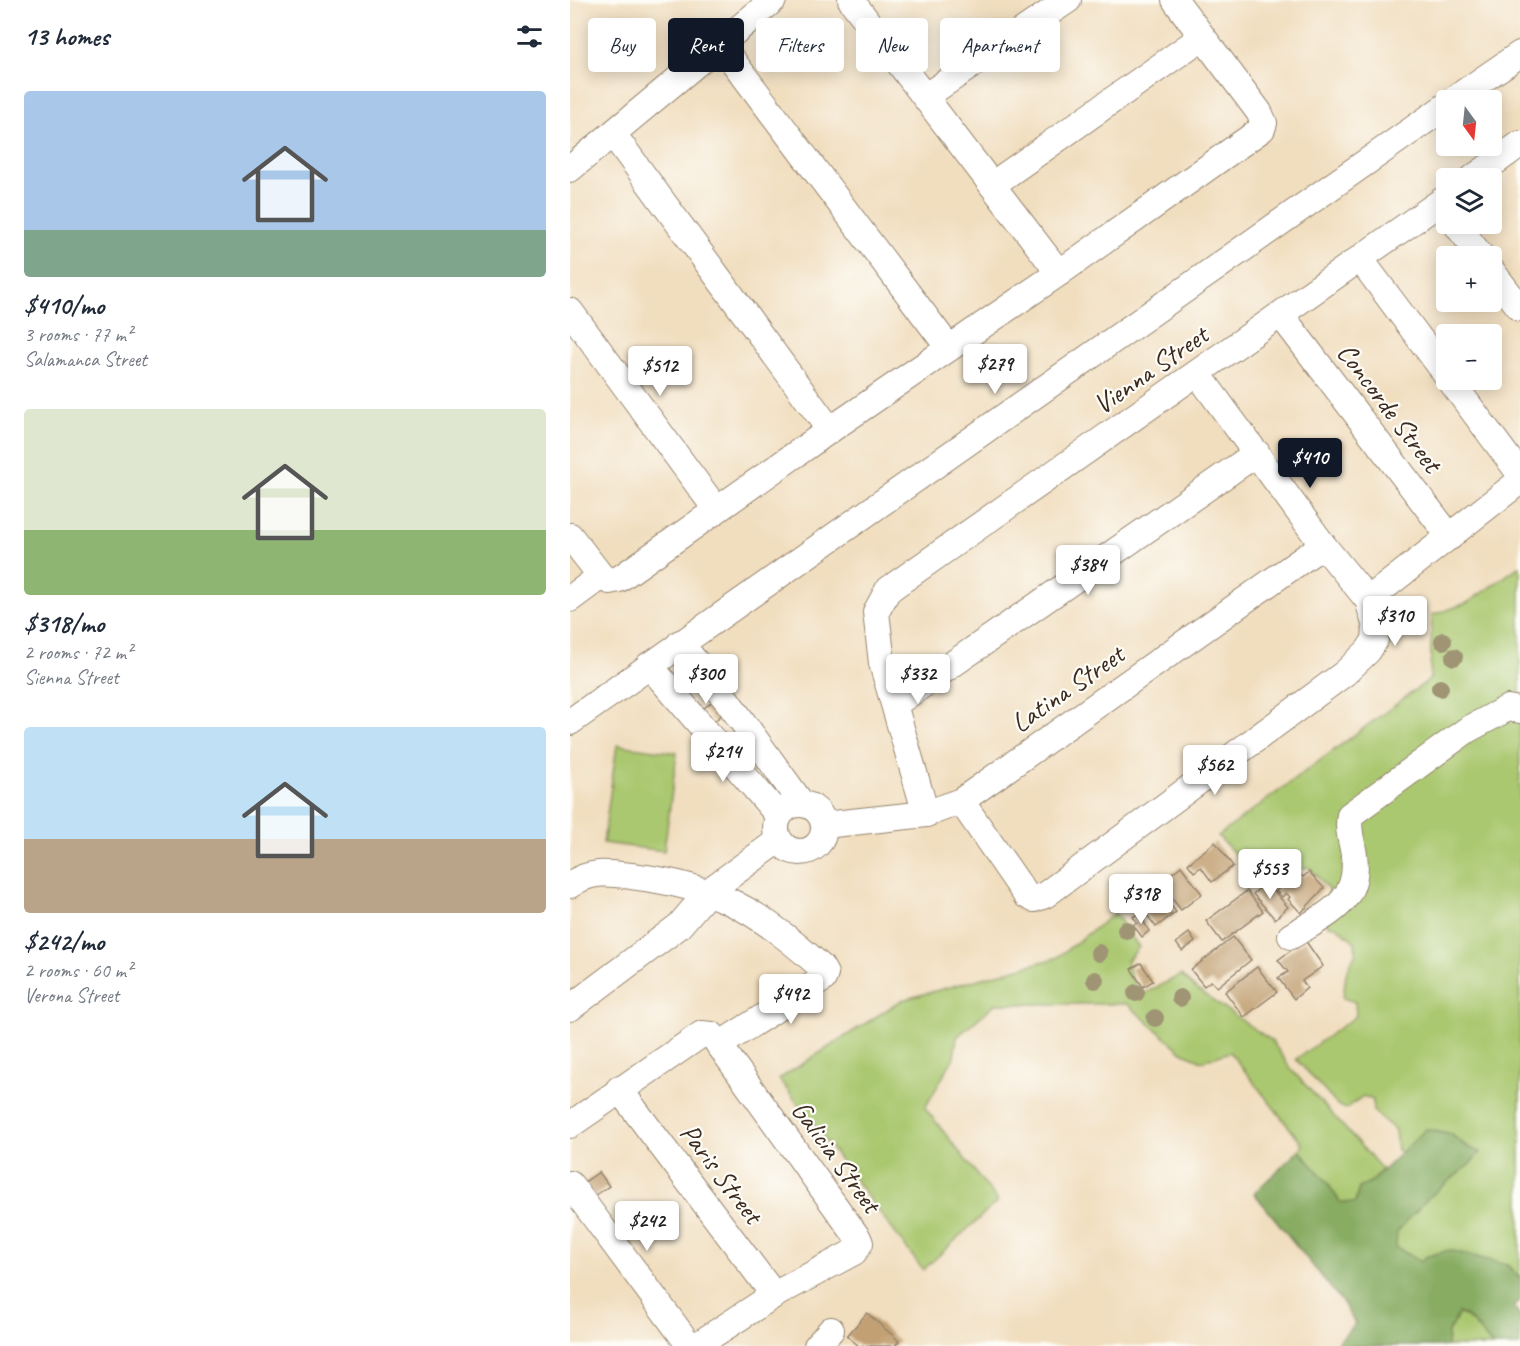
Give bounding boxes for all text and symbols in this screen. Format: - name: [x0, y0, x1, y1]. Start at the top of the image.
- chip: Buy: [588, 18, 656, 72]
- chip: Rent: [668, 18, 744, 72]
- chip: Filters: [756, 18, 844, 72]
- chip: New: [856, 18, 928, 72]
- chip: Apartment: [940, 18, 1060, 72]
- text: 13 homes: [24, 20, 109, 53]
- icon: filters: [513, 20, 546, 53]
- north arrow: [1436, 90, 1502, 156]
- map controls: [1436, 90, 1502, 390]
- icon: home: [231, 130, 339, 238]
- button: layers: [1436, 168, 1502, 234]
- button: +: [1436, 246, 1502, 312]
- text: $410/mo: [24, 289, 104, 322]
- street label: Vienna Street: [1086, 316, 1217, 422]
- text: 3 rooms · 77 m²: [24, 322, 132, 347]
- button: −: [1436, 324, 1502, 390]
- street label: Concorde Street: [1330, 336, 1451, 481]
- pin: $279: [959, 344, 1031, 395]
- pin: $512: [624, 346, 696, 397]
- text: Salamanca Street: [24, 347, 147, 372]
- text: $279: [977, 351, 1013, 376]
- text: $512: [642, 353, 678, 378]
- pin: $410: [1274, 438, 1346, 489]
- text: $410: [1292, 445, 1328, 470]
- icon: home: [231, 448, 339, 556]
- pin: $384: [1052, 545, 1124, 596]
- text: $384: [1070, 552, 1106, 577]
- pin: $310: [1359, 596, 1431, 647]
- text: $310: [1377, 603, 1413, 628]
- text: $318/mo: [24, 607, 104, 640]
- street label: Latina Street: [1004, 635, 1133, 740]
- text: 2 rooms · 72 m²: [24, 640, 132, 665]
- pin: $300: [670, 654, 742, 705]
- pin: $332: [882, 654, 954, 705]
- text: $300: [688, 661, 724, 686]
- text: $332: [900, 661, 936, 686]
- text: Sienna Street: [24, 665, 119, 690]
- pin: $214: [687, 732, 759, 783]
- text: $214: [705, 739, 741, 764]
- pin: $562: [1179, 745, 1251, 796]
- text: $562: [1197, 752, 1233, 777]
- icon: home: [231, 766, 339, 874]
- pin: $553: [1234, 849, 1306, 900]
- text: $553: [1252, 856, 1288, 881]
- pin: $318: [1105, 874, 1177, 925]
- text: $318: [1123, 881, 1159, 906]
- text: $242/mo: [24, 925, 104, 958]
- text: 2 rooms · 60 m²: [24, 958, 132, 983]
- pin: $492: [755, 974, 827, 1025]
- text: $492: [773, 981, 809, 1006]
- text: Verona Street: [24, 983, 119, 1008]
- street label: Galicia Street: [784, 1093, 891, 1222]
- street label: Paris Street: [673, 1116, 772, 1232]
- pin: $242: [611, 1201, 683, 1252]
- text: $242: [629, 1208, 665, 1233]

